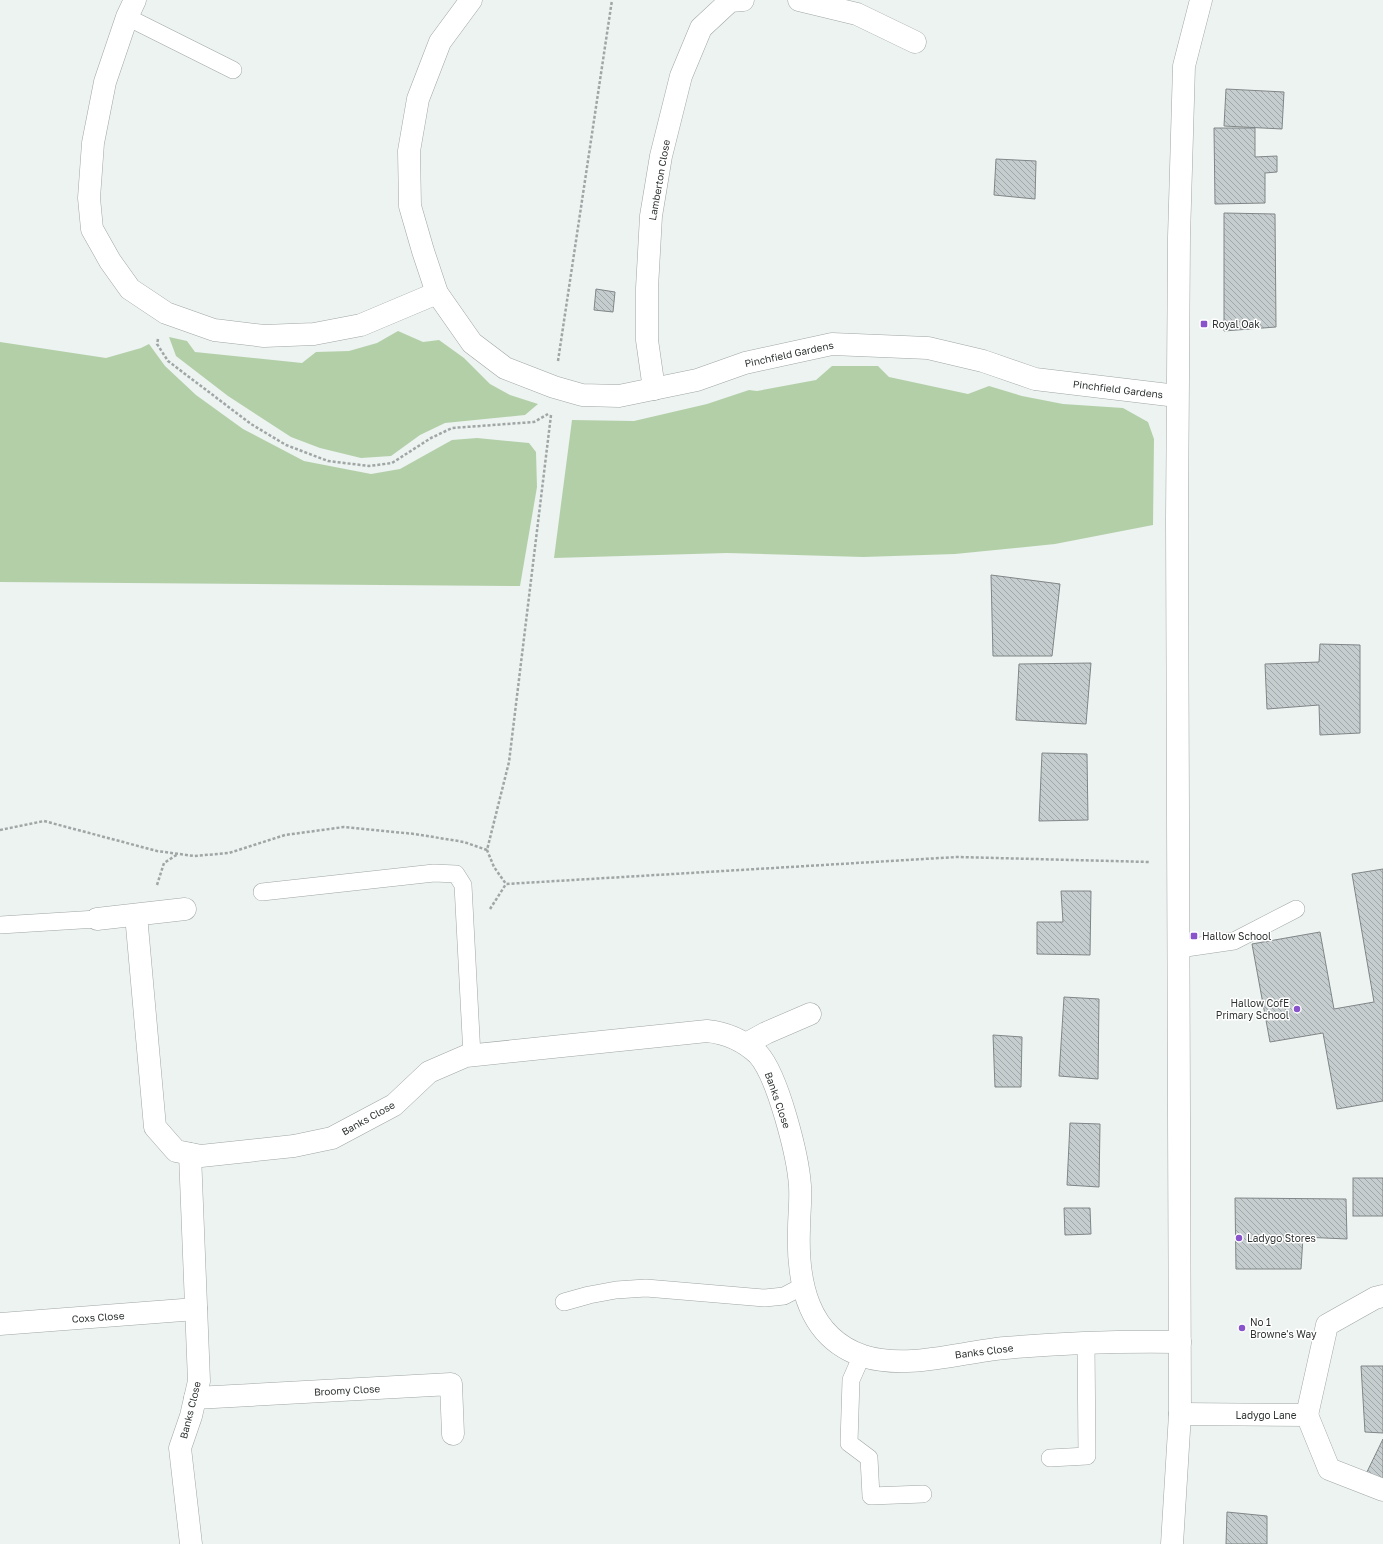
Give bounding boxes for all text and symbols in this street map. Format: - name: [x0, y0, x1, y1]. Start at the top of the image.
- street label: Lamberton Close: [646, 138, 672, 221]
- place label: Royal Oak: [1212, 318, 1260, 330]
- marker: Royal Oak: [1199, 319, 1209, 329]
- street label: Pinchfield Gardens: [743, 339, 835, 369]
- street label: Pinchfield Gardens: [1072, 378, 1164, 400]
- place label: Hallow School: [1202, 930, 1271, 942]
- marker: Hallow School: [1189, 931, 1199, 941]
- place label: Hallow CofE Primary School: [1216, 997, 1289, 1021]
- marker: Hallow CofE Primary School: [1292, 1004, 1302, 1014]
- street label: Banks Close: [763, 1070, 793, 1130]
- street label: Banks Close: [339, 1098, 397, 1138]
- place label: Ladygo Stores: [1247, 1232, 1316, 1244]
- marker: Ladygo Stores: [1234, 1233, 1244, 1243]
- street label: Coxs Close: [71, 1309, 125, 1325]
- place label: No 1 Browne's Way: [1250, 1316, 1317, 1340]
- marker: No 1 Browne's Way: [1237, 1323, 1247, 1333]
- street label: Banks Close: [954, 1341, 1014, 1361]
- street label: Banks Close: [177, 1380, 203, 1440]
- street label: Broomy Close: [314, 1382, 381, 1398]
- street label: Ladygo Lane: [1235, 1409, 1297, 1421]

